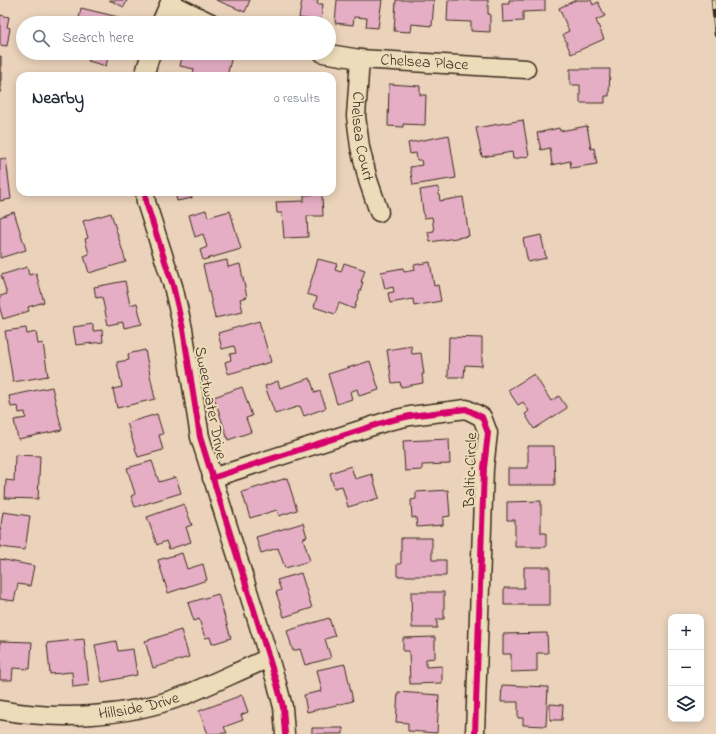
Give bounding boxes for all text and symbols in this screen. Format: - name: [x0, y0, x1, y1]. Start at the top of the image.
- search box: [16, 16, 336, 60]
- icon: search: [30, 27, 52, 49]
- text: Search here: [62, 27, 134, 49]
- street label: Chelsea Place: [380, 48, 470, 78]
- text: Nearby: [32, 86, 84, 111]
- text: 0 results: [274, 89, 320, 108]
- street label: Chelsea Court: [344, 91, 380, 184]
- street label: Sweetwater Drive: [187, 344, 233, 462]
- street label: Baltic Circle: [458, 431, 484, 509]
- map controls: [668, 614, 704, 722]
- button: +: [668, 614, 704, 650]
- button: −: [668, 650, 704, 686]
- street label: Hillside Drive: [97, 686, 183, 727]
- button: layers: [668, 686, 704, 722]

